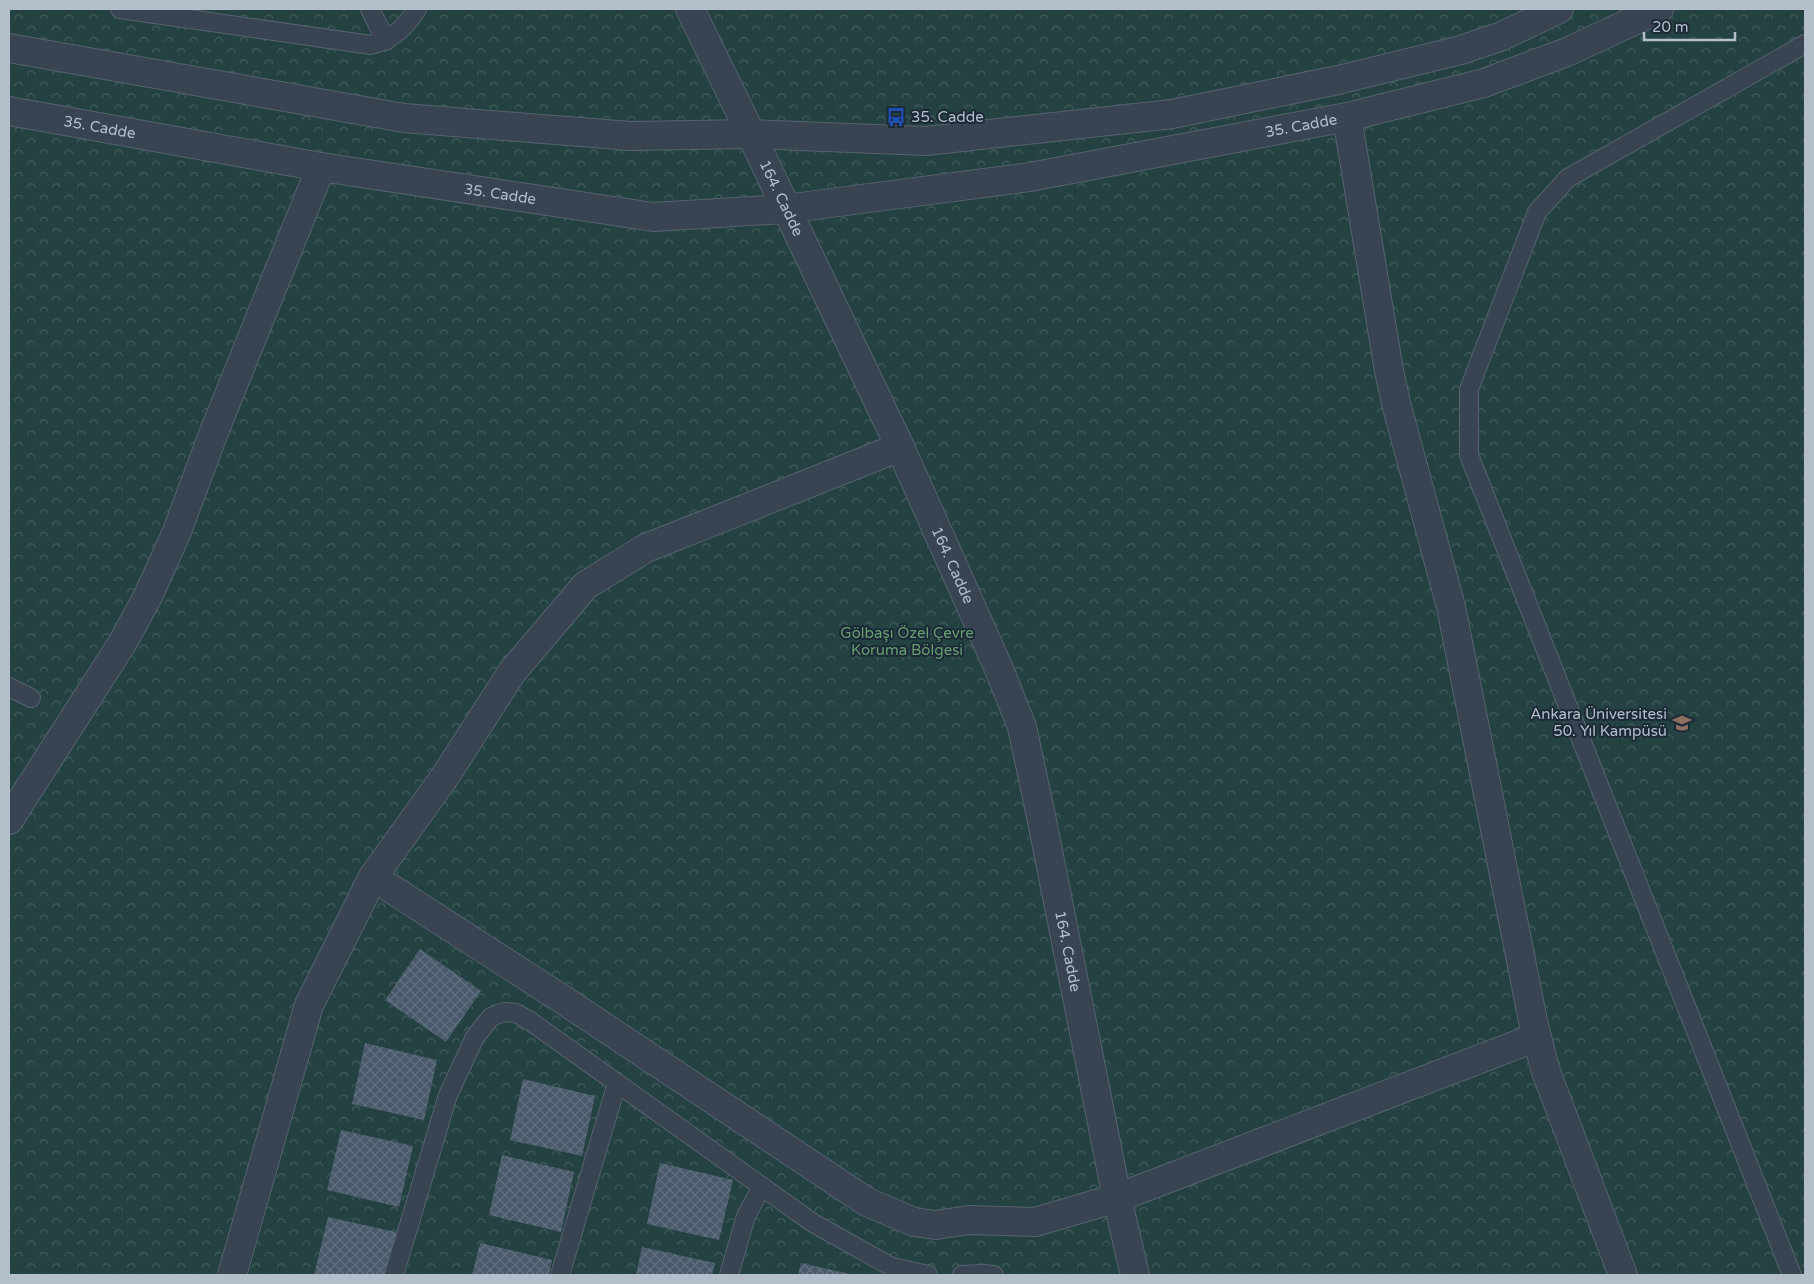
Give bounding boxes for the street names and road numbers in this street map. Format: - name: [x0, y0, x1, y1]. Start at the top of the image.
- street label: 35. Cadde: [1264, 110, 1339, 141]
- street label: 35. Cadde: [62, 112, 137, 143]
- street label: 164. Cadde: [756, 157, 807, 239]
- street label: 35. Cadde: [463, 180, 537, 208]
- street label: 164. Cadde: [928, 524, 978, 606]
- street label: 164. Cadde: [1051, 909, 1085, 993]

